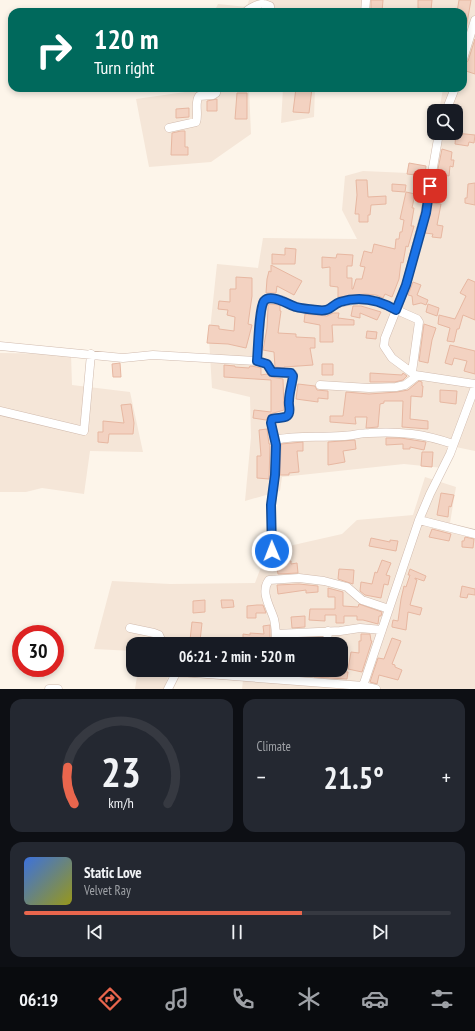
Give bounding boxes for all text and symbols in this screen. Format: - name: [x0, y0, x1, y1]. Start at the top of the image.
- text: 120 m: [94, 20, 158, 57]
- icon: right: [28, 24, 80, 76]
- text: Turn right: [94, 56, 154, 79]
- map controls: [427, 104, 463, 140]
- button: search: [427, 104, 463, 140]
- pin: [413, 169, 447, 203]
- icon: arrive: [419, 175, 441, 197]
- position arrow: [251, 530, 293, 572]
- speed limit sign: 30: [12, 625, 64, 677]
- text: 06:21 · 2 min · 520 m: [179, 647, 295, 666]
- text: Climate: [257, 738, 291, 755]
- text: 23: [101, 744, 141, 797]
- text: 21.5°: [324, 758, 384, 797]
- text: −: [257, 763, 266, 791]
- text: +: [442, 763, 451, 791]
- text: km/h: [109, 792, 134, 811]
- text: Static Love: [84, 863, 142, 882]
- text: Velvet Ray: [84, 882, 131, 899]
- icon: previous: [84, 921, 106, 943]
- icon: pause: [226, 921, 248, 943]
- icon: next: [369, 921, 391, 943]
- icon: directions: [96, 985, 124, 1013]
- icon: music: [163, 985, 191, 1013]
- icon: phone: [229, 985, 257, 1013]
- icon: climate: [295, 985, 323, 1013]
- icon: car: [361, 985, 389, 1013]
- icon: filters: [428, 985, 456, 1013]
- text: 06:19: [19, 988, 58, 1011]

